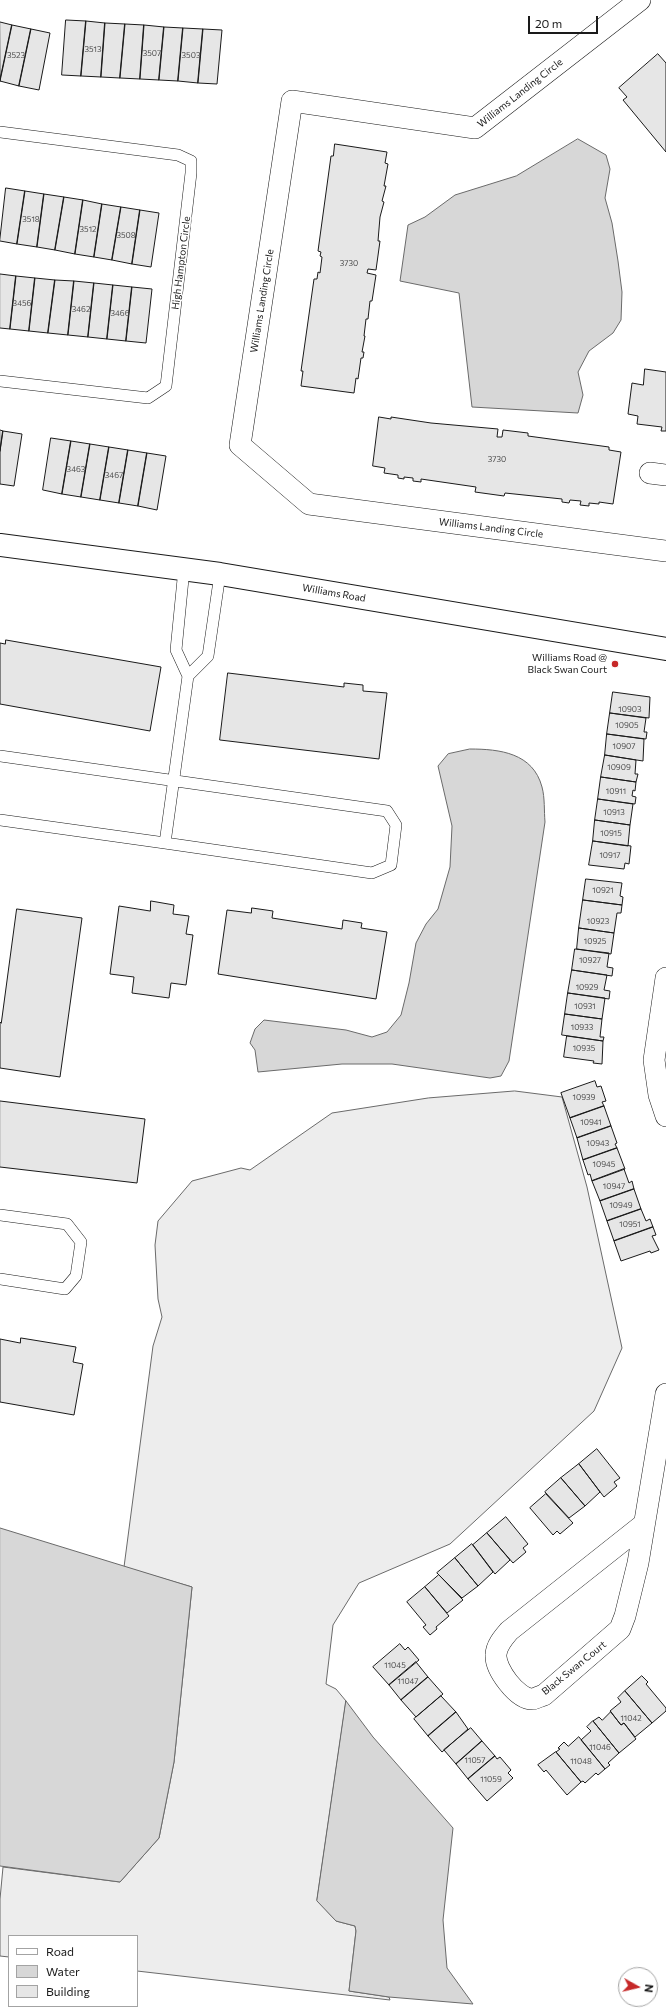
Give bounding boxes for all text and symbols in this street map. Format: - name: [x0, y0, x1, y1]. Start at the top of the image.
- scale bar: [530, 8, 600, 34]
- text: 20 m: [535, 16, 562, 30]
- house number: 3513: [84, 44, 102, 54]
- house number: 3507: [143, 48, 161, 58]
- house number: 3523: [7, 50, 25, 60]
- house number: 3503: [182, 50, 200, 60]
- street label: Williams Landing Circle: [475, 56, 565, 130]
- house number: 3518: [22, 214, 40, 224]
- street label: High Hampton Circle: [169, 216, 193, 310]
- house number: 3512: [79, 224, 97, 234]
- house number: 3508: [116, 230, 136, 240]
- street label: Williams Landing Circle: [248, 248, 276, 354]
- house number: 3730: [340, 258, 358, 268]
- house number: 3456: [13, 298, 31, 308]
- house number: 3462: [72, 304, 90, 314]
- house number: 3466: [110, 308, 130, 318]
- house number: 3730: [488, 454, 506, 464]
- house number: 3463: [67, 464, 85, 474]
- house number: 3467: [105, 470, 123, 480]
- street label: Williams Landing Circle: [438, 516, 544, 540]
- street label: Williams Road: [301, 582, 367, 604]
- place label: Williams Road @ Black Swan Court: [528, 652, 607, 676]
- marker: Williams Road @ Black Swan Court: [610, 659, 620, 669]
- house number: 10903: [618, 704, 642, 714]
- house number: 10905: [615, 720, 639, 730]
- house number: 10907: [613, 741, 635, 751]
- house number: 10909: [607, 762, 631, 772]
- house number: 10911: [606, 786, 626, 796]
- house number: 10913: [603, 807, 625, 817]
- house number: 10915: [600, 828, 622, 838]
- house number: 10917: [599, 850, 621, 860]
- house number: 10921: [592, 885, 614, 895]
- house number: 10923: [587, 916, 609, 926]
- house number: 10925: [584, 936, 606, 946]
- house number: 10927: [579, 955, 601, 965]
- house number: 10929: [576, 982, 598, 992]
- house number: 10931: [574, 1001, 596, 1011]
- house number: 10933: [571, 1022, 593, 1032]
- house number: 10935: [573, 1043, 595, 1053]
- house number: 10939: [573, 1092, 595, 1102]
- house number: 10941: [580, 1117, 602, 1127]
- house number: 10943: [587, 1138, 609, 1148]
- house number: 10945: [593, 1159, 615, 1169]
- house number: 10947: [603, 1181, 625, 1191]
- house number: 10949: [609, 1200, 633, 1210]
- house number: 10951: [619, 1219, 641, 1229]
- street label: Black Swan Court: [539, 1638, 609, 1698]
- house number: 11045: [384, 1660, 406, 1670]
- house number: 11047: [398, 1676, 418, 1686]
- house number: 11042: [620, 1713, 642, 1723]
- house number: 11046: [589, 1742, 611, 1752]
- house number: 11057: [465, 1755, 485, 1765]
- house number: 11048: [570, 1756, 592, 1766]
- house number: 11059: [480, 1774, 502, 1784]
- legend: [8, 1935, 138, 2007]
- text: Road: [46, 1944, 74, 1958]
- text: Water: [46, 1964, 80, 1978]
- north arrow: [618, 1967, 658, 2007]
- text: Building: [46, 1984, 90, 1998]
- text: N: [642, 1984, 656, 1994]

